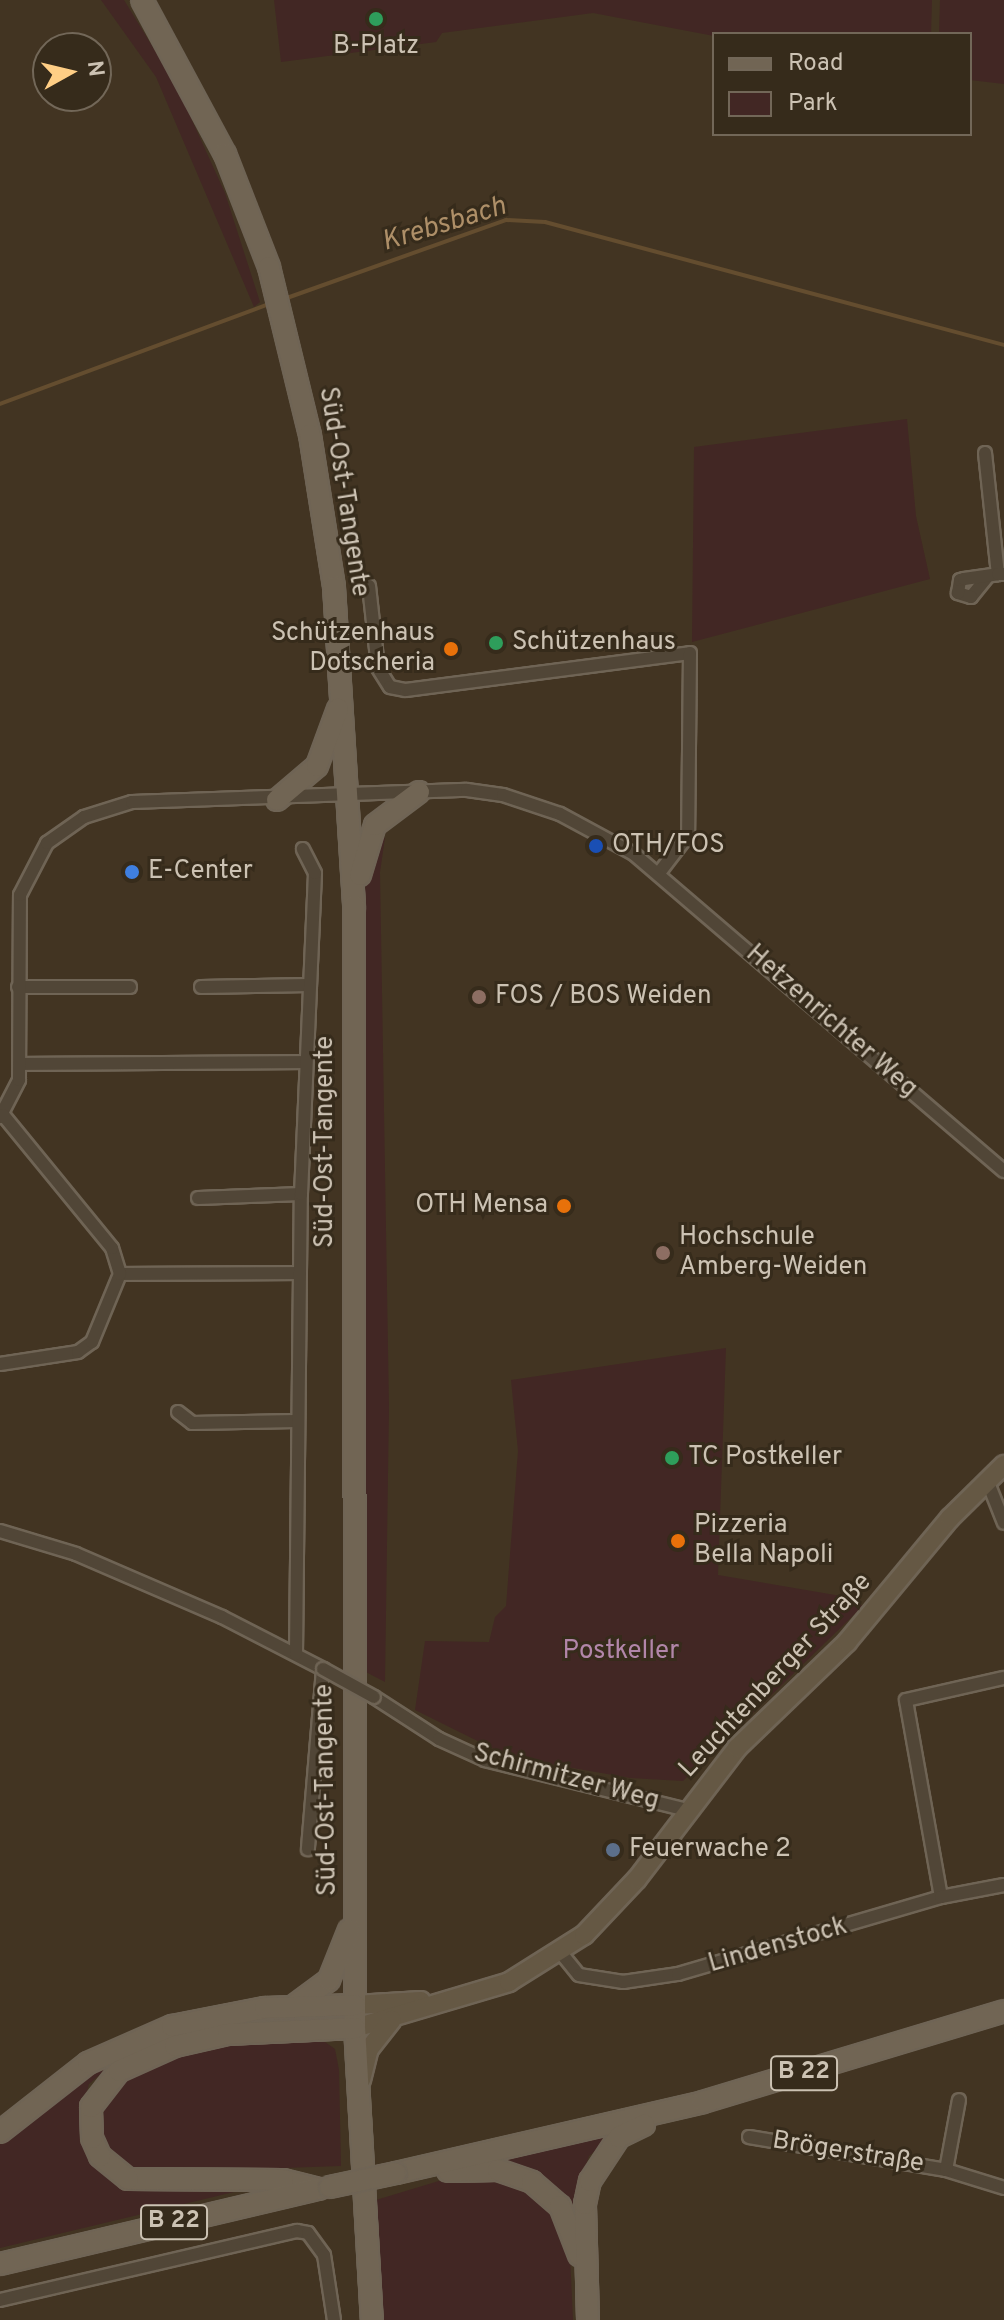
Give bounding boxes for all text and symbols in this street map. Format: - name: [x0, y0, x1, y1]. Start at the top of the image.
- marker: B-Platz: [367, 10, 385, 28]
- place label: B-Platz: [333, 31, 419, 63]
- north arrow: [32, 32, 112, 112]
- legend: [712, 32, 972, 136]
- text: Road: [788, 49, 844, 79]
- text: N: [80, 59, 109, 79]
- text: Park: [788, 89, 838, 119]
- water label: Krebsbach: [378, 190, 510, 260]
- street label: Süd-Ost-Tangente: [311, 385, 375, 599]
- place label: Schützenhaus Dotscheria: [271, 618, 435, 680]
- place label: Schützenhaus: [512, 627, 676, 659]
- marker: Schützenhaus: [487, 634, 505, 652]
- marker: Schützenhaus Dotscheria: [442, 640, 460, 658]
- place label: OTH/FOS: [612, 830, 725, 862]
- marker: OTH/FOS: [587, 837, 605, 855]
- place label: E-Center: [148, 856, 253, 888]
- marker: E-Center: [123, 863, 141, 881]
- street label: Hetzenrichter Weg: [739, 939, 923, 1105]
- place label: FOS / BOS Weiden: [495, 981, 712, 1013]
- marker: FOS / BOS Weiden: [470, 988, 488, 1006]
- street label: Süd-Ost-Tangente: [310, 1036, 342, 1248]
- place label: OTH Mensa: [415, 1190, 548, 1222]
- marker: OTH Mensa: [555, 1197, 573, 1215]
- place label: Hochschule Amberg-Weiden: [679, 1222, 867, 1284]
- marker: Hochschule Amberg-Weiden: [654, 1244, 672, 1262]
- place label: TC Postkeller: [688, 1442, 842, 1474]
- marker: TC Postkeller: [663, 1449, 681, 1467]
- place label: Pizzeria Bella Napoli: [694, 1510, 833, 1572]
- marker: Pizzeria Bella Napoli: [669, 1532, 687, 1550]
- street label: Leuchtenberger Straße: [673, 1567, 879, 1785]
- park label: Postkeller: [563, 1636, 679, 1668]
- street label: Süd-Ost-Tangente: [310, 1684, 344, 1896]
- street label: Schirmitzer Weg: [470, 1738, 662, 1818]
- place label: Feuerwache 2: [629, 1834, 791, 1866]
- marker: Feuerwache 2: [604, 1841, 622, 1859]
- street label: Lindenstock: [705, 1911, 851, 1981]
- road number: B 22: [770, 2053, 838, 2093]
- street label: Brögerstraße: [770, 2126, 926, 2180]
- road number: B 22: [140, 2202, 208, 2242]

